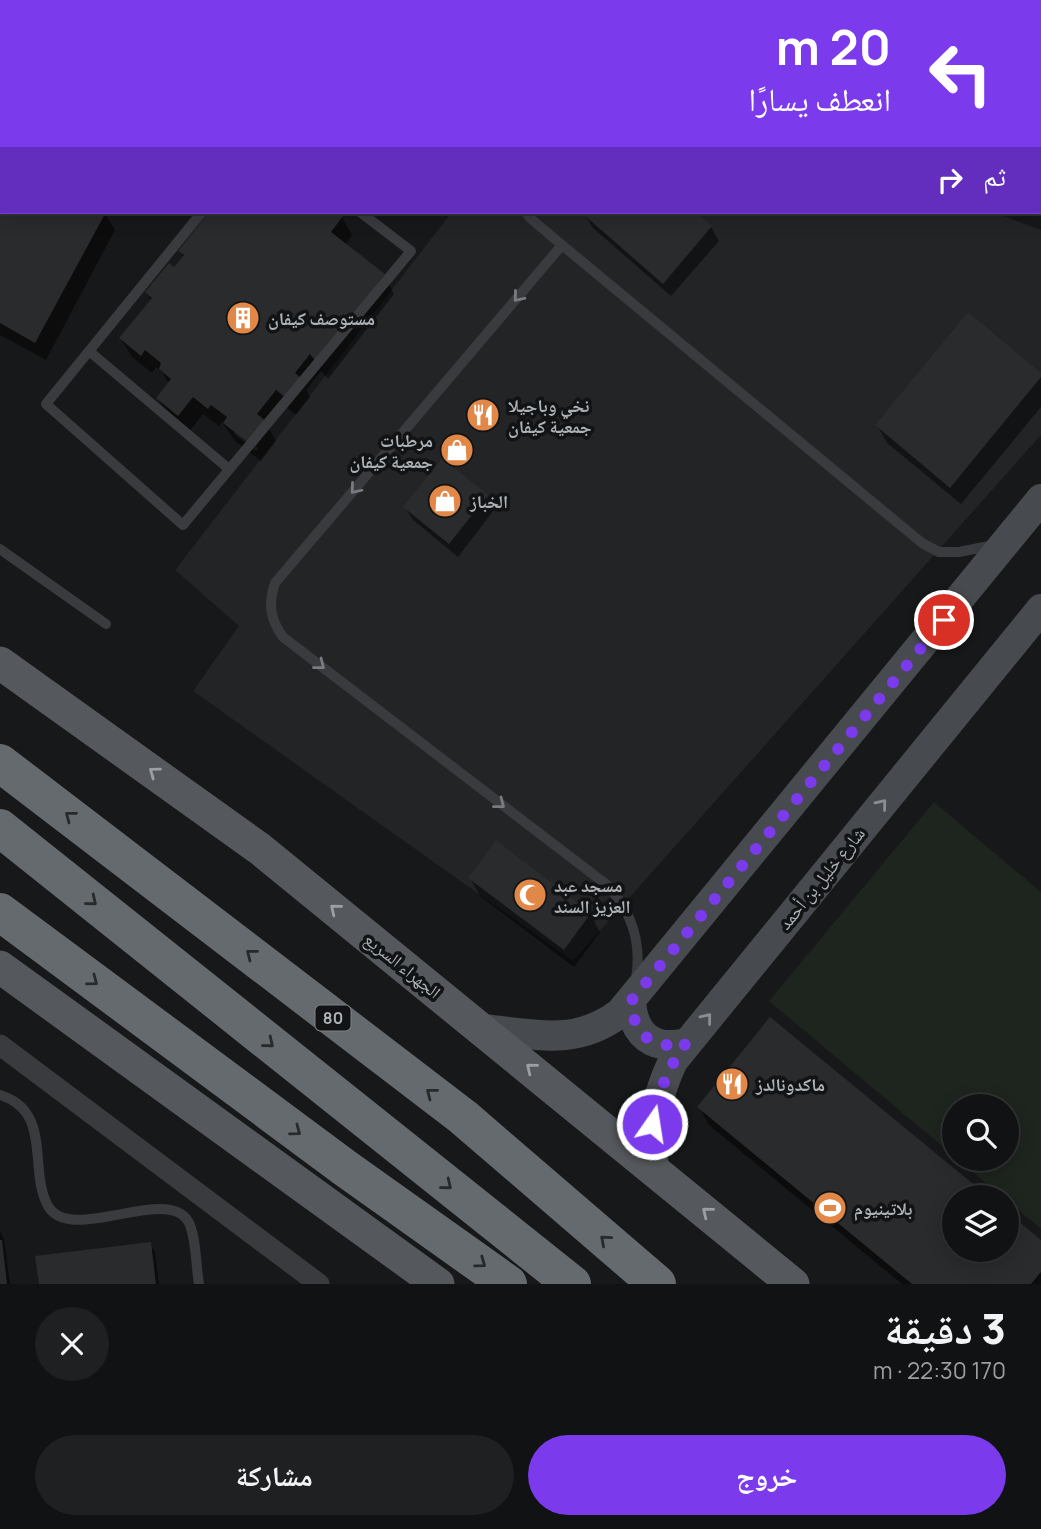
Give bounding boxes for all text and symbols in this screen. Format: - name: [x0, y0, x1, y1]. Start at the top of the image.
- text: 20 m: [776, 13, 891, 80]
- icon: left: [915, 28, 1006, 119]
- text: انعطف يسارًا: [748, 77, 891, 121]
- text: ثم: [983, 158, 1006, 194]
- icon: right: [931, 161, 969, 199]
- one-way arrow: [514, 289, 526, 302]
- building icon: مستوصف كيفان: [224, 299, 262, 337]
- place label: مستوصف كيفان: [268, 306, 375, 330]
- place label: نخي وباجيلا جمعية كيفان: [508, 393, 592, 438]
- restaurant icon: نخي وباجيلا جمعية كيفان: [464, 396, 502, 434]
- place label: مرطبات جمعية كيفان: [349, 428, 433, 473]
- shop icon: مرطبات جمعية كيفان: [438, 431, 476, 469]
- one-way arrow: [350, 481, 363, 494]
- shop icon: الخباز: [426, 482, 464, 520]
- place label: الخباز: [469, 489, 508, 513]
- pin: [914, 590, 974, 650]
- icon: arrive: [925, 601, 963, 639]
- one-way arrow: [312, 657, 324, 669]
- one-way arrow: [149, 768, 162, 780]
- one-way arrow: [492, 795, 505, 808]
- one-way arrow: [874, 799, 886, 812]
- one-way arrow: [66, 811, 78, 824]
- street label: شارع خليل بن أحمد: [772, 822, 870, 934]
- place label: مسجد عبد العزيز السند: [554, 873, 631, 918]
- mosque icon: مسجد عبد العزيز السند: [511, 876, 549, 914]
- one-way arrow: [84, 892, 96, 905]
- one-way arrow: [331, 905, 343, 918]
- street label: الجهراء السريع: [359, 927, 446, 1004]
- one-way arrow: [246, 950, 258, 963]
- one-way arrow: [86, 972, 98, 985]
- road number: 80: [316, 1006, 350, 1030]
- one-way arrow: [698, 1013, 711, 1025]
- one-way arrow: [262, 1034, 274, 1047]
- one-way arrow: [526, 1064, 539, 1076]
- restaurant icon: ماكدونالدز: [713, 1065, 751, 1103]
- place label: ماكدونالدز: [755, 1072, 825, 1096]
- position arrow: [615, 1087, 689, 1161]
- one-way arrow: [426, 1088, 439, 1101]
- map controls: [942, 1094, 1019, 1262]
- button: search: [942, 1094, 1019, 1171]
- one-way arrow: [288, 1123, 300, 1135]
- one-way arrow: [440, 1176, 452, 1189]
- button: layers: [942, 1185, 1019, 1262]
- sports icon: بلاتينيوم: [811, 1189, 849, 1227]
- place label: بلاتينيوم: [854, 1196, 913, 1221]
- one-way arrow: [703, 1208, 716, 1220]
- one-way arrow: [600, 1236, 613, 1248]
- one-way arrow: [473, 1255, 486, 1267]
- text: 3 دقيقة: [885, 1299, 1006, 1357]
- button: close: [35, 1307, 109, 1381]
- text: 170 m · 22:30: [873, 1354, 1006, 1386]
- button: مشاركة: [35, 1435, 514, 1515]
- button: خروج: [528, 1435, 1006, 1515]

